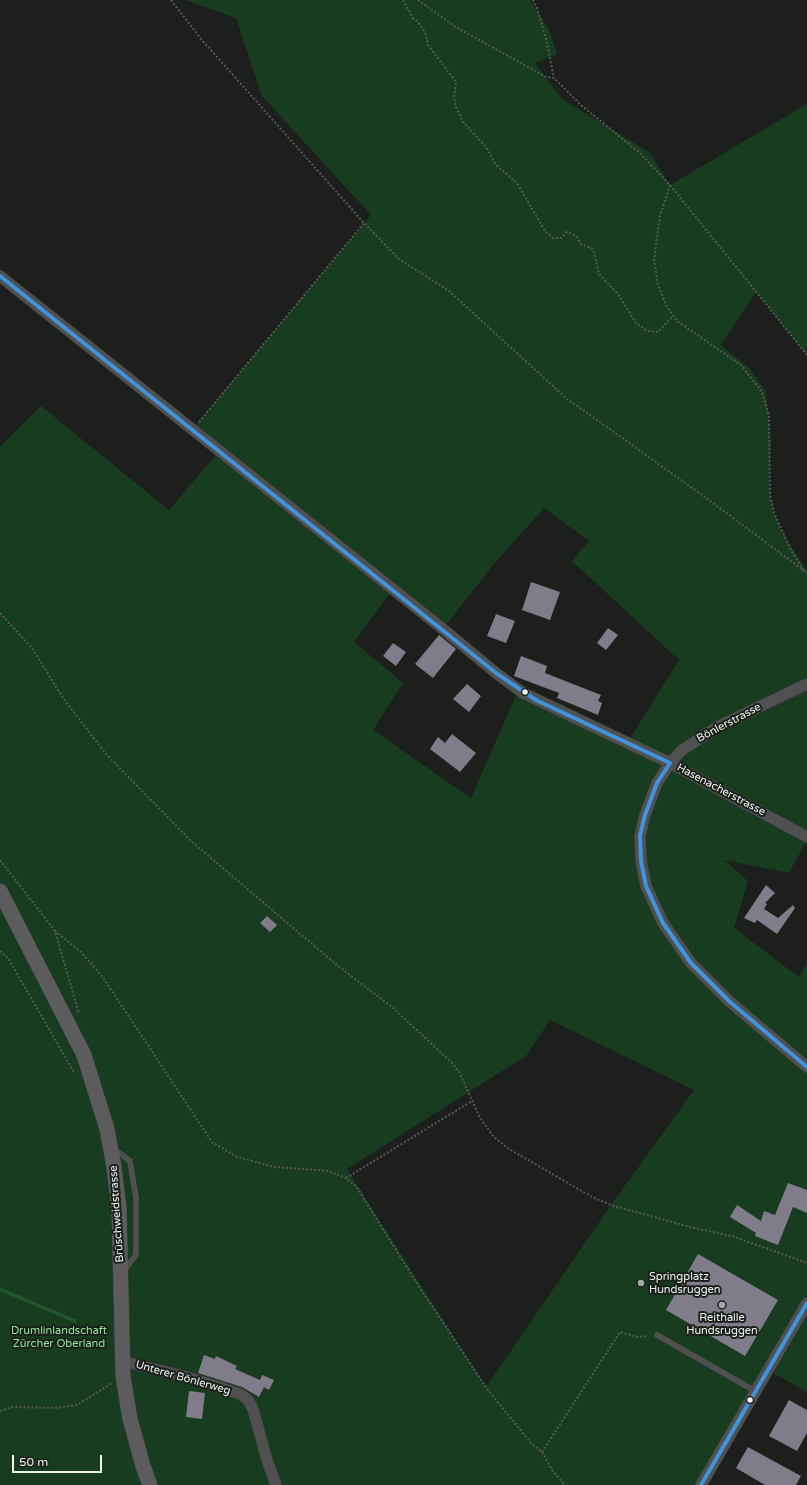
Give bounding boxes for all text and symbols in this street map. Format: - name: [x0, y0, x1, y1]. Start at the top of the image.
- unlabelled marker: [520, 687, 530, 697]
- street label: Bönlerstrasse: [695, 701, 763, 745]
- street label: Hasenacherstrasse: [674, 761, 768, 819]
- street label: Brüschweidstrasse: [107, 1165, 127, 1263]
- place label: Springplatz Hundsruggen: [649, 1270, 720, 1296]
- marker: Springplatz Hundsruggen: [636, 1278, 646, 1288]
- marker: Reithalle Hundsruggen: [717, 1300, 727, 1310]
- place label: Reithalle Hundsruggen: [686, 1311, 758, 1337]
- park label: Drumlinlandschaft Zürcher Oberland: [11, 1324, 107, 1350]
- street label: Unterer Bönlerweg: [134, 1358, 232, 1398]
- unlabelled marker: [745, 1395, 755, 1405]
- scale bar: [14, 1447, 104, 1473]
- text: 50 m: [19, 1455, 48, 1469]

